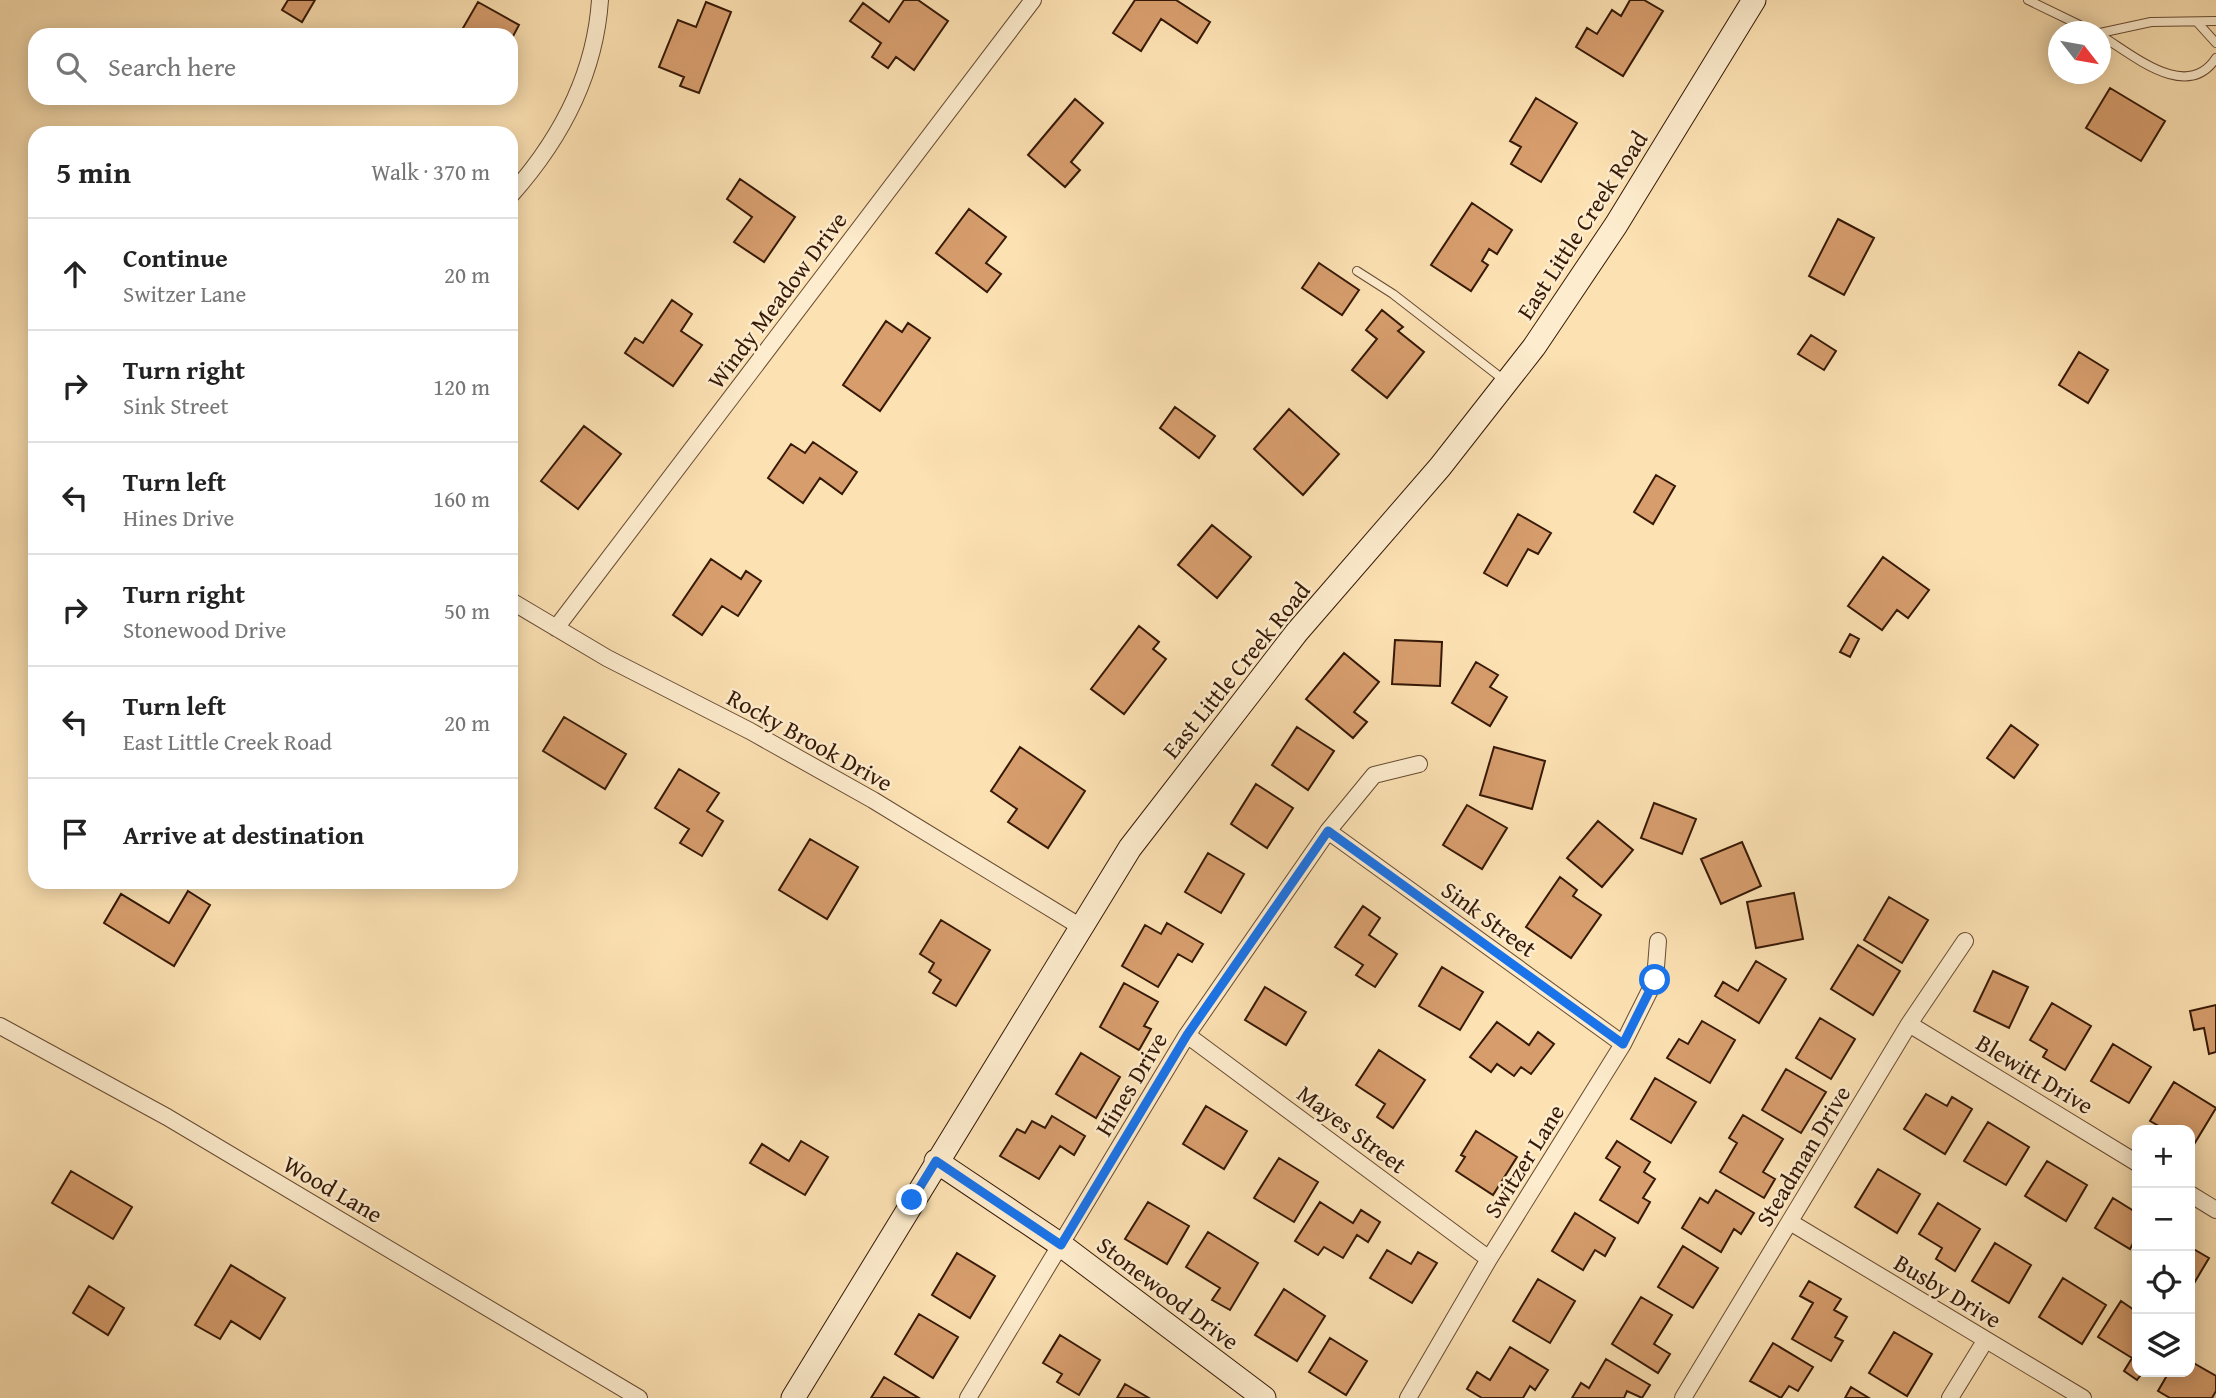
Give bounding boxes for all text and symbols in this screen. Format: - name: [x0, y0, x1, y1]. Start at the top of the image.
- north arrow: [2048, 21, 2111, 84]
- search box: [28, 28, 518, 105]
- text: Search here: [108, 47, 236, 86]
- icon: search: [52, 48, 90, 86]
- street label: East Little Creek Road: [1508, 124, 1656, 326]
- text: 5 min: [56, 150, 131, 194]
- text: Walk · 370 m: [371, 155, 490, 188]
- street label: Windy Meadow Drive: [699, 204, 855, 396]
- text: Continue: [123, 238, 228, 277]
- icon: ahead: [56, 255, 94, 293]
- text: 20 m: [444, 258, 490, 291]
- text: Switzer Lane: [123, 277, 246, 310]
- text: Turn right: [123, 350, 245, 389]
- icon: right: [56, 367, 94, 405]
- text: 120 m: [433, 370, 490, 403]
- text: Sink Street: [123, 389, 229, 422]
- text: Turn left: [123, 462, 226, 501]
- icon: left: [56, 479, 94, 517]
- text: 160 m: [433, 482, 490, 515]
- text: Hines Drive: [123, 501, 234, 534]
- text: Turn right: [123, 574, 245, 613]
- street label: East Little Creek Road: [1154, 574, 1318, 766]
- icon: right: [56, 591, 94, 629]
- text: 50 m: [444, 594, 490, 627]
- text: Stonewood Drive: [123, 613, 286, 646]
- street label: Rocky Brook Drive: [721, 680, 899, 800]
- text: Turn left: [123, 686, 226, 725]
- icon: left: [56, 703, 94, 741]
- text: 20 m: [444, 706, 490, 739]
- text: East Little Creek Road: [123, 725, 332, 758]
- icon: arrive: [56, 815, 94, 853]
- text: Arrive at destination: [123, 815, 364, 854]
- street label: Sink Street: [1434, 872, 1544, 966]
- route start: [1639, 964, 1670, 995]
- street label: Hines Drive: [1086, 1025, 1176, 1143]
- street label: Blewitt Drive: [1970, 1025, 2100, 1123]
- street label: Mayes Street: [1290, 1076, 1415, 1182]
- street label: Steadman Drive: [1747, 1079, 1859, 1233]
- street label: Switzer Lane: [1475, 1097, 1573, 1225]
- map controls: [2132, 1125, 2195, 1377]
- button: +: [2132, 1125, 2195, 1188]
- street label: Wood Lane: [277, 1146, 389, 1232]
- route end: [896, 1184, 927, 1215]
- button: −: [2132, 1188, 2195, 1251]
- street label: Stonewood Drive: [1089, 1228, 1247, 1358]
- street label: Busby Drive: [1888, 1245, 2008, 1337]
- button: locate: [2132, 1251, 2195, 1314]
- button: layers: [2132, 1314, 2195, 1377]

